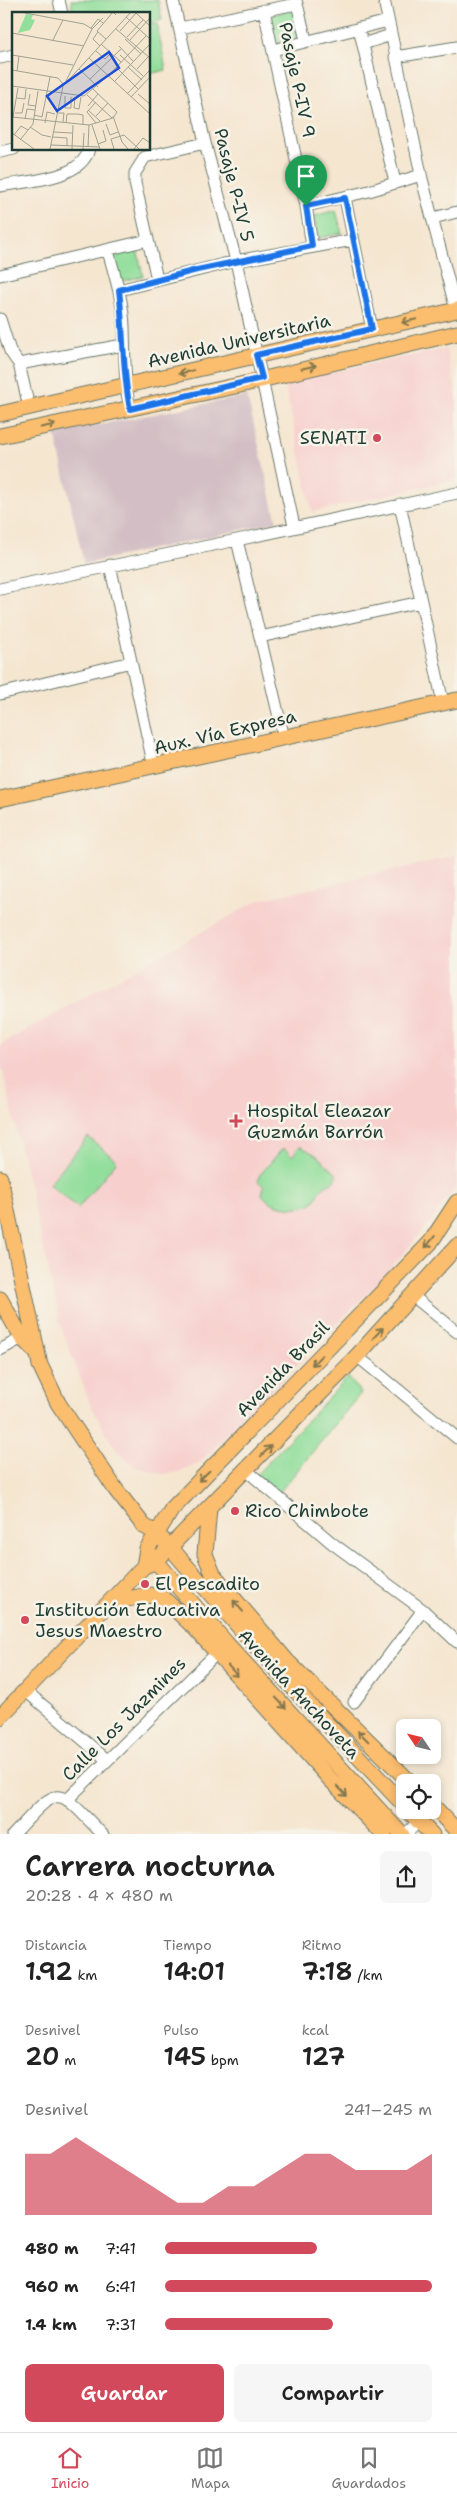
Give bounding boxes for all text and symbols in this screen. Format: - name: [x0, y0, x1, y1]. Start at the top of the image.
- inset map: [12, 12, 150, 150]
- street label: Pasaje P-IV 9: [273, 20, 321, 140]
- street label: Pasaje P-IV 5: [208, 126, 260, 244]
- pin: [285, 155, 327, 206]
- icon: arrive: [292, 162, 320, 190]
- street label: Avenida Universitaria: [145, 308, 333, 374]
- one-way arrow: [402, 317, 418, 326]
- one-way arrow: [301, 362, 317, 371]
- one-way arrow: [178, 368, 194, 377]
- one-way arrow: [39, 421, 55, 430]
- place label: SENATI: [300, 426, 367, 450]
- marker: SENATI: [371, 432, 383, 444]
- street label: Aux. Vía Expresa: [152, 704, 298, 760]
- place label: Hospital Eleazar Guzmán Barrón: [247, 1099, 391, 1144]
- marker: Hospital Eleazar Guzmán Barrón: [229, 1114, 243, 1128]
- one-way arrow: [424, 1235, 435, 1248]
- street label: Avenida Brasil: [231, 1315, 335, 1422]
- one-way arrow: [372, 1327, 384, 1340]
- one-way arrow: [311, 1353, 323, 1366]
- one-way arrow: [260, 1444, 272, 1457]
- one-way arrow: [198, 1469, 210, 1481]
- place label: Rico Chimbote: [245, 1499, 369, 1523]
- marker: Rico Chimbote: [229, 1505, 241, 1517]
- place label: El Pescadito: [155, 1572, 260, 1596]
- marker: El Pescadito: [139, 1578, 151, 1590]
- place label: Institución Educativa Jesus Maestro: [35, 1598, 220, 1643]
- one-way arrow: [233, 1600, 244, 1613]
- marker: Institución Educativa Jesus Maestro: [19, 1614, 31, 1626]
- street label: Avenida Anchoveta: [233, 1624, 365, 1764]
- street label: Calle Los Jazmines: [57, 1652, 191, 1786]
- one-way arrow: [227, 1664, 239, 1677]
- one-way arrow: [275, 1696, 287, 1709]
- north arrow: [396, 1719, 441, 1764]
- map controls: [396, 1719, 441, 1819]
- one-way arrow: [356, 1730, 369, 1742]
- button: locate: [396, 1774, 441, 1819]
- one-way arrow: [336, 1785, 348, 1798]
- text: Carrera nocturna: [25, 1847, 275, 1885]
- button: share: [380, 1851, 432, 1903]
- text: 20:28 · 4 × 480 m: [25, 1885, 173, 1906]
- text: Distancia: [25, 1936, 87, 1954]
- text: Tiempo: [163, 1936, 212, 1954]
- text: Ritmo: [302, 1936, 341, 1954]
- text: 1.92: [25, 1954, 73, 1988]
- text: 14:01: [163, 1954, 225, 1988]
- text: 7:18: [302, 1954, 353, 1988]
- text: km: [73, 1966, 97, 1984]
- text: /km: [353, 1966, 383, 1984]
- text: Desnivel: [25, 2021, 80, 2039]
- text: Pulso: [163, 2021, 199, 2039]
- text: kcal: [302, 2021, 329, 2039]
- text: 20: [25, 2039, 59, 2073]
- text: 145: [163, 2039, 206, 2073]
- text: 127: [302, 2039, 345, 2073]
- text: m: [59, 2051, 76, 2069]
- text: bpm: [206, 2051, 239, 2069]
- text: Desnivel: [25, 2099, 88, 2120]
- text: 241–245 m: [344, 2099, 432, 2120]
- text: 480 m: [25, 2238, 79, 2259]
- text: 7:41: [105, 2238, 136, 2259]
- text: 960 m: [25, 2276, 78, 2297]
- text: 6:41: [105, 2276, 136, 2297]
- text: 1.4 km: [25, 2314, 77, 2335]
- text: 7:31: [105, 2314, 136, 2335]
- button: Guardar: [25, 2364, 224, 2422]
- button: Compartir: [234, 2364, 432, 2422]
- tab: Inicio: [51, 2444, 89, 2492]
- tab: Mapa: [191, 2444, 230, 2492]
- tab: Guardados: [332, 2444, 406, 2492]

